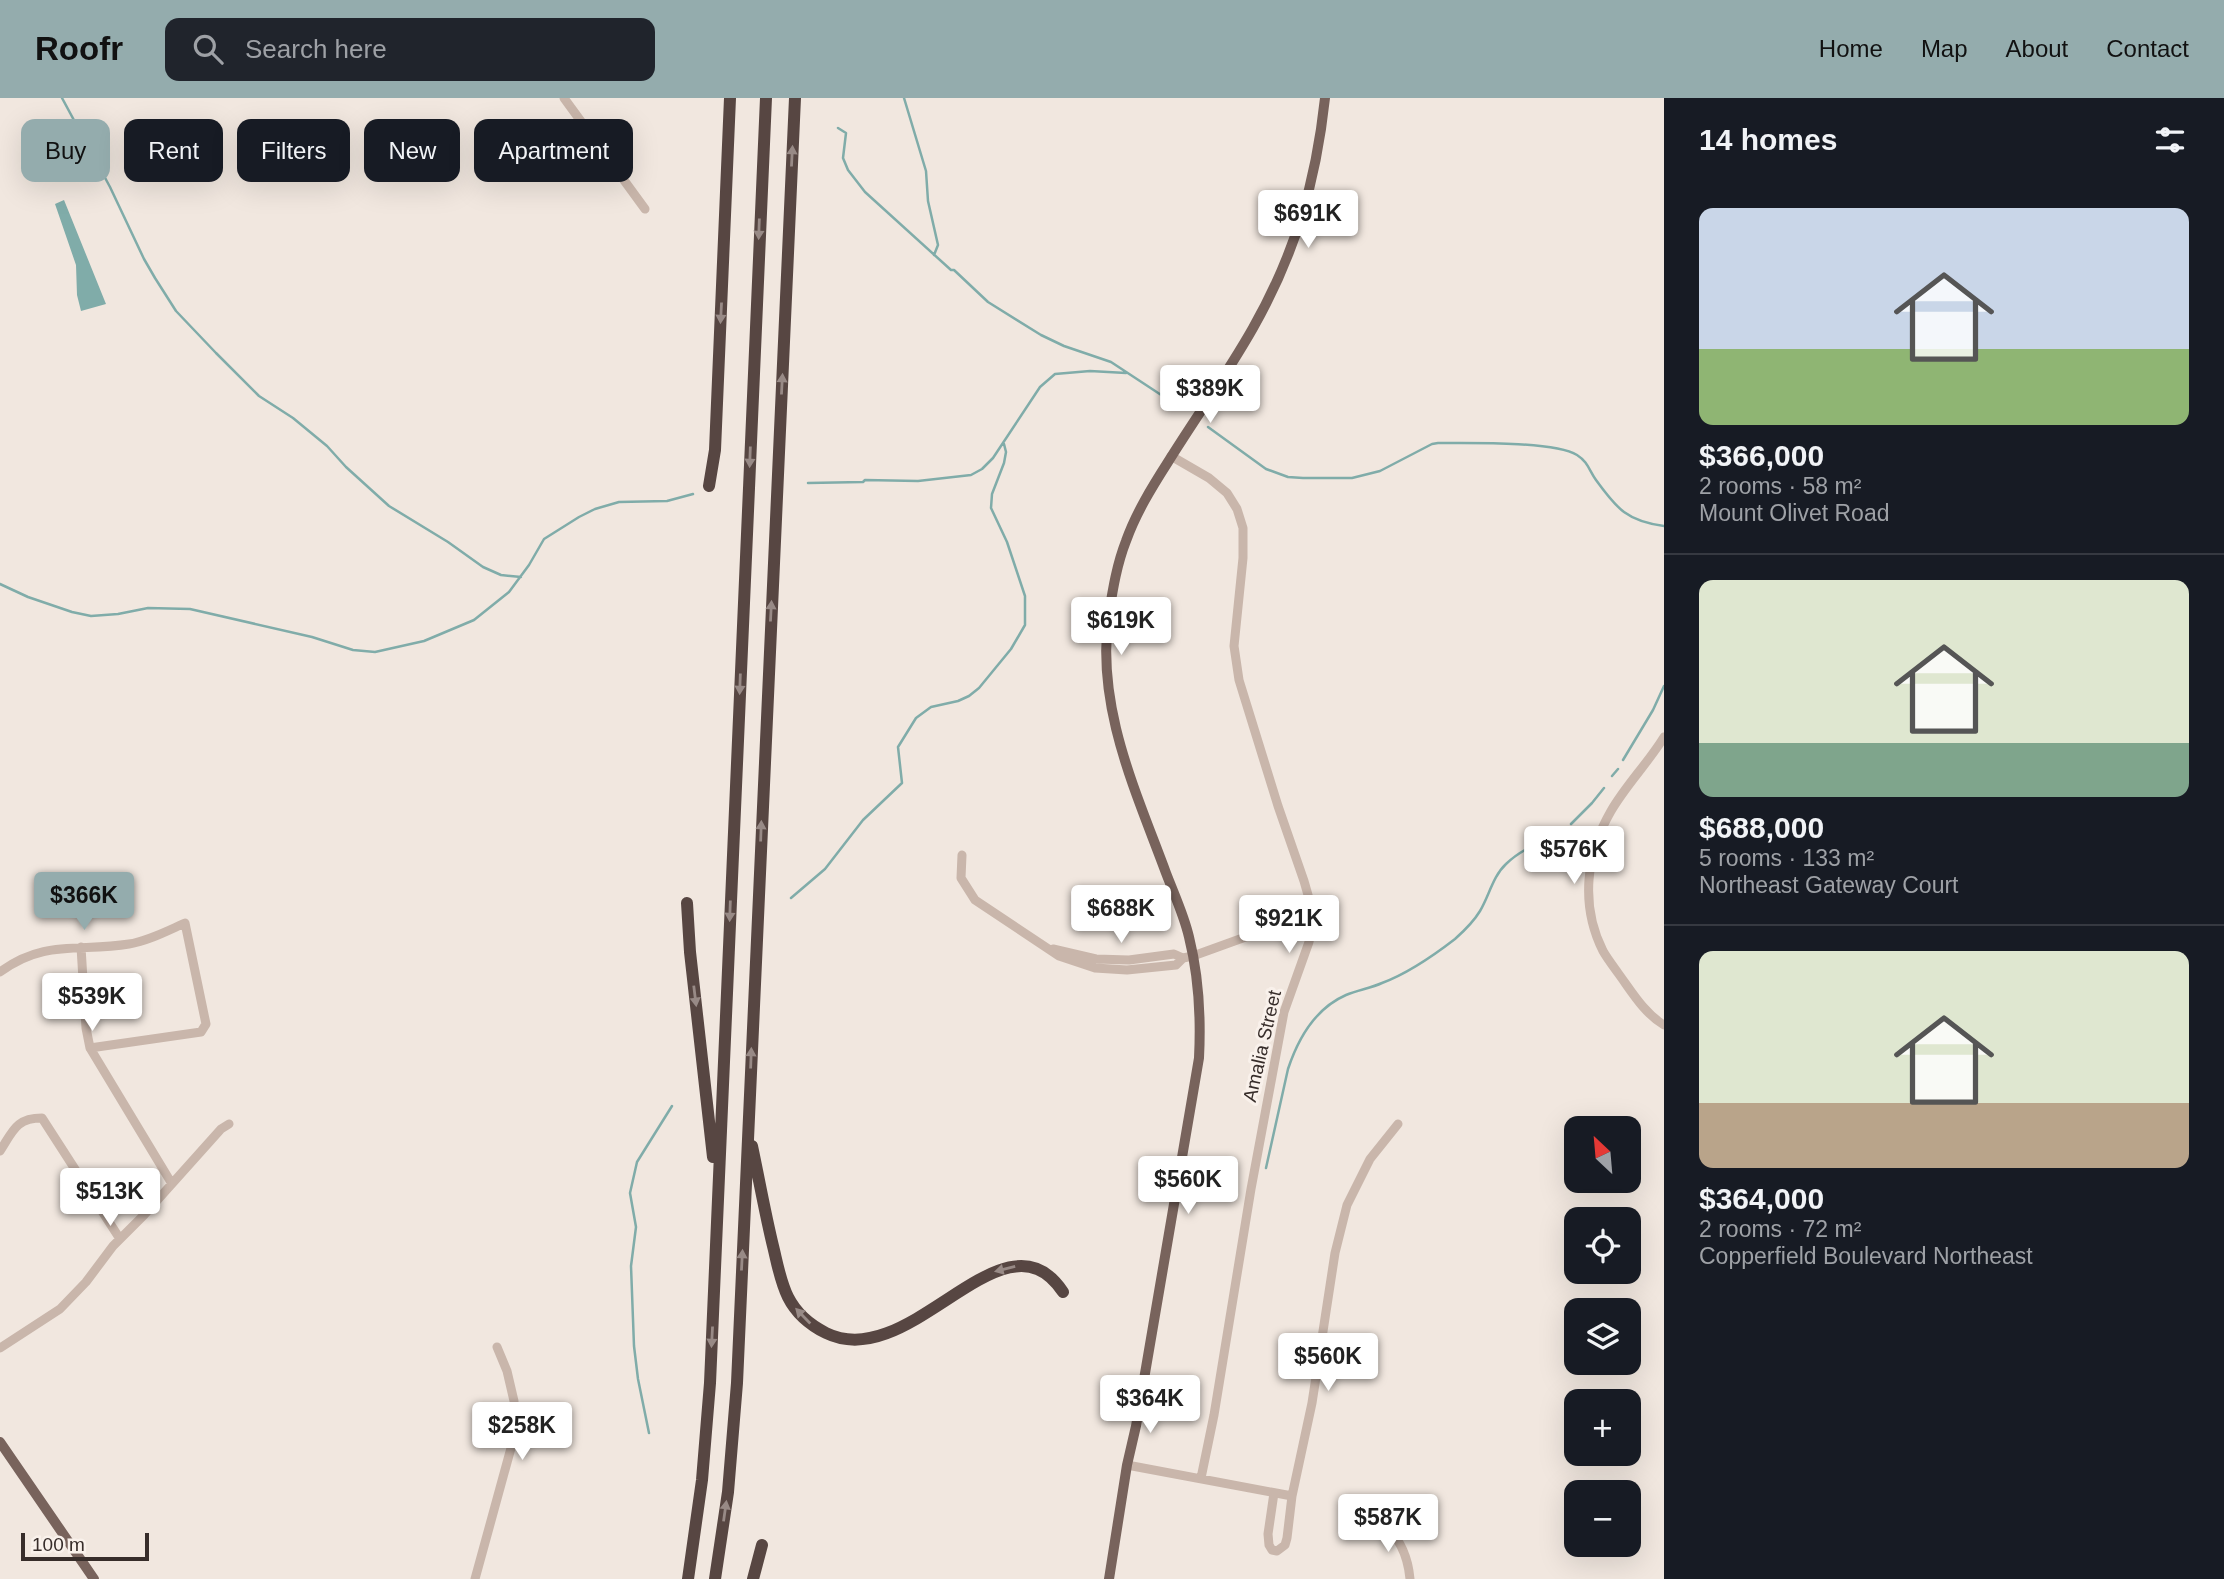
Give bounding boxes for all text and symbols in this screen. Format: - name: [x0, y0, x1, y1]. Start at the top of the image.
- search box: [165, 18, 655, 81]
- text: Roofr: [35, 30, 123, 67]
- icon: search: [189, 30, 227, 68]
- text: Search here: [245, 34, 387, 64]
- text: Home: [1819, 35, 1883, 62]
- text: Map: [1921, 35, 1968, 62]
- text: About: [2006, 35, 2068, 62]
- text: Contact: [2106, 35, 2189, 62]
- chip: Buy: [21, 119, 110, 182]
- chip: Rent: [124, 119, 223, 182]
- chip: Filters: [237, 119, 350, 182]
- chip: New: [364, 119, 460, 182]
- chip: Apartment: [474, 119, 633, 182]
- icon: filters: [2151, 121, 2189, 159]
- text: 14 homes: [1699, 123, 1837, 156]
- one-way arrow: [787, 145, 798, 167]
- pin: $691K: [1259, 190, 1357, 250]
- text: $691K: [1274, 200, 1342, 226]
- one-way arrow: [754, 219, 765, 241]
- icon: home: [1881, 254, 2007, 380]
- one-way arrow: [715, 302, 726, 324]
- pin: $389K: [1161, 366, 1259, 425]
- one-way arrow: [776, 373, 787, 395]
- text: $389K: [1176, 375, 1244, 401]
- text: $366,000: [1699, 439, 1824, 472]
- one-way arrow: [744, 446, 755, 468]
- text: 2 rooms · 58 m²: [1699, 473, 1861, 499]
- text: Mount Olivet Road: [1699, 500, 1889, 526]
- pin: $619K: [1072, 598, 1170, 657]
- one-way arrow: [766, 600, 777, 622]
- text: $619K: [1087, 607, 1155, 633]
- icon: home: [1881, 626, 2007, 752]
- one-way arrow: [734, 673, 745, 695]
- text: $688,000: [1699, 811, 1824, 844]
- one-way arrow: [756, 819, 767, 841]
- pin: $576K: [1525, 826, 1623, 886]
- text: $576K: [1540, 836, 1608, 862]
- text: 5 rooms · 133 m²: [1699, 845, 1874, 871]
- pin: $366K: [35, 872, 133, 932]
- text: Northeast Gateway Court: [1699, 872, 1959, 898]
- text: $366K: [50, 882, 118, 908]
- pin: $688K: [1072, 886, 1170, 945]
- text: $688K: [1087, 895, 1155, 921]
- pin: $921K: [1240, 896, 1338, 955]
- one-way arrow: [724, 900, 735, 922]
- text: $921K: [1255, 905, 1323, 931]
- pin: $539K: [43, 974, 141, 1033]
- text: $539K: [58, 983, 126, 1009]
- one-way arrow: [689, 985, 700, 1007]
- street label: Amalia Street: [1239, 987, 1285, 1104]
- icon: home: [1881, 997, 2007, 1123]
- one-way arrow: [745, 1047, 756, 1069]
- north arrow: [1564, 1116, 1642, 1194]
- map controls: [1564, 1116, 1641, 1557]
- pin: $560K: [1139, 1156, 1237, 1216]
- text: $560K: [1154, 1166, 1222, 1192]
- pin: $513K: [61, 1168, 159, 1228]
- text: $513K: [76, 1178, 144, 1204]
- text: $364,000: [1699, 1182, 1824, 1215]
- button: locate: [1564, 1207, 1641, 1284]
- text: 2 rooms · 72 m²: [1699, 1216, 1861, 1242]
- text: Copperfield Boulevard Northeast: [1699, 1243, 2033, 1269]
- one-way arrow: [737, 1249, 748, 1271]
- one-way arrow: [994, 1264, 1016, 1275]
- button: layers: [1564, 1298, 1641, 1375]
- one-way arrow: [796, 1308, 812, 1325]
- one-way arrow: [706, 1326, 717, 1348]
- pin: $560K: [1279, 1334, 1377, 1393]
- text: $560K: [1294, 1343, 1362, 1369]
- pin: $364K: [1101, 1376, 1199, 1435]
- text: $364K: [1116, 1385, 1184, 1411]
- button: +: [1564, 1389, 1641, 1466]
- pin: $258K: [473, 1402, 571, 1462]
- text: $258K: [488, 1412, 556, 1438]
- button: −: [1564, 1480, 1641, 1557]
- pin: $587K: [1339, 1494, 1437, 1554]
- one-way arrow: [720, 1500, 731, 1522]
- text: $587K: [1354, 1504, 1422, 1530]
- scale bar: [21, 1530, 149, 1562]
- text: 100 m: [32, 1534, 85, 1555]

